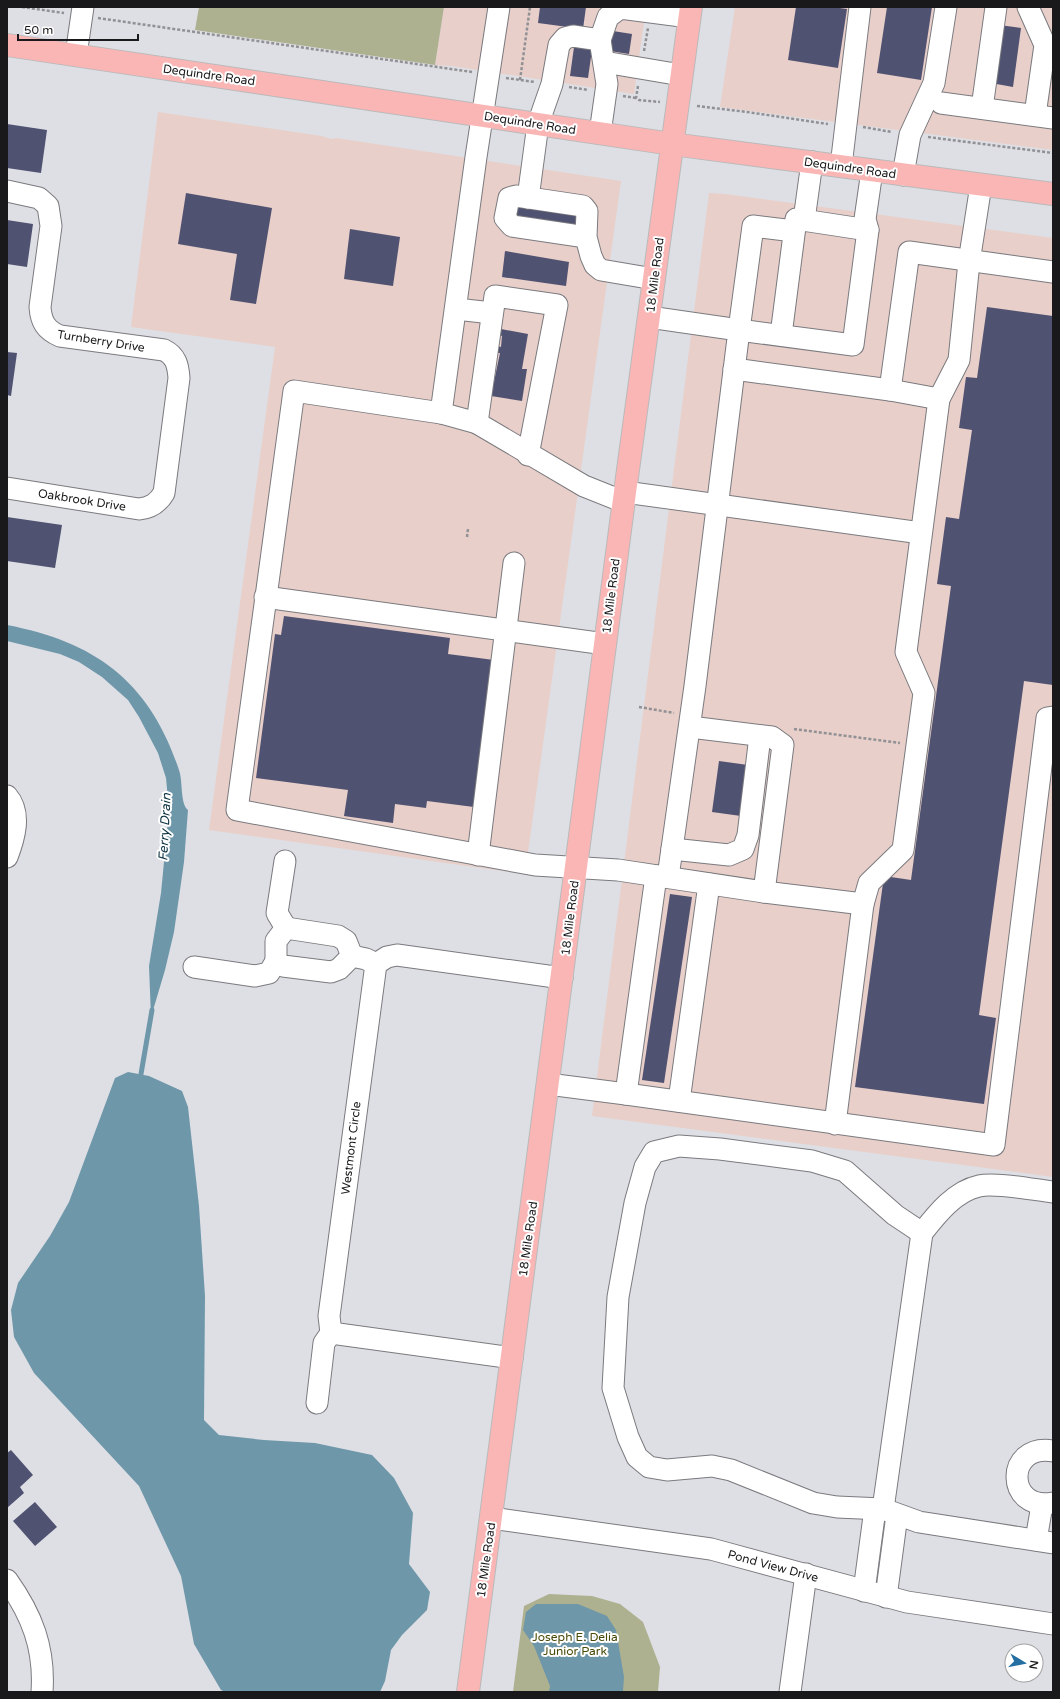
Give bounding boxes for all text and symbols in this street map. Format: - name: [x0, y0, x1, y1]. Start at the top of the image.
- scale bar: [18, 16, 138, 42]
- text: 50 m: [24, 23, 53, 37]
- street label: Dequindre Road: [162, 62, 256, 88]
- street label: Dequindre Road: [483, 109, 577, 137]
- street label: Dequindre Road: [803, 155, 897, 181]
- street label: 18 Mile Road: [643, 237, 667, 313]
- street label: Turnberry Drive: [56, 327, 146, 355]
- street label: Oakbrook Drive: [37, 486, 127, 514]
- street label: 18 Mile Road: [599, 558, 623, 634]
- water label: Ferry Drain: [155, 792, 175, 862]
- street label: 18 Mile Road: [558, 880, 582, 956]
- street label: Westmont Circle: [338, 1100, 364, 1195]
- street label: 18 Mile Road: [516, 1201, 540, 1277]
- street label: 18 Mile Road: [474, 1522, 498, 1598]
- street label: Pond View Drive: [726, 1547, 820, 1585]
- park label: Joseph E. Delia Junior Park: [532, 1630, 618, 1658]
- north arrow: [1004, 1643, 1044, 1683]
- text: N: [1026, 1659, 1041, 1670]

